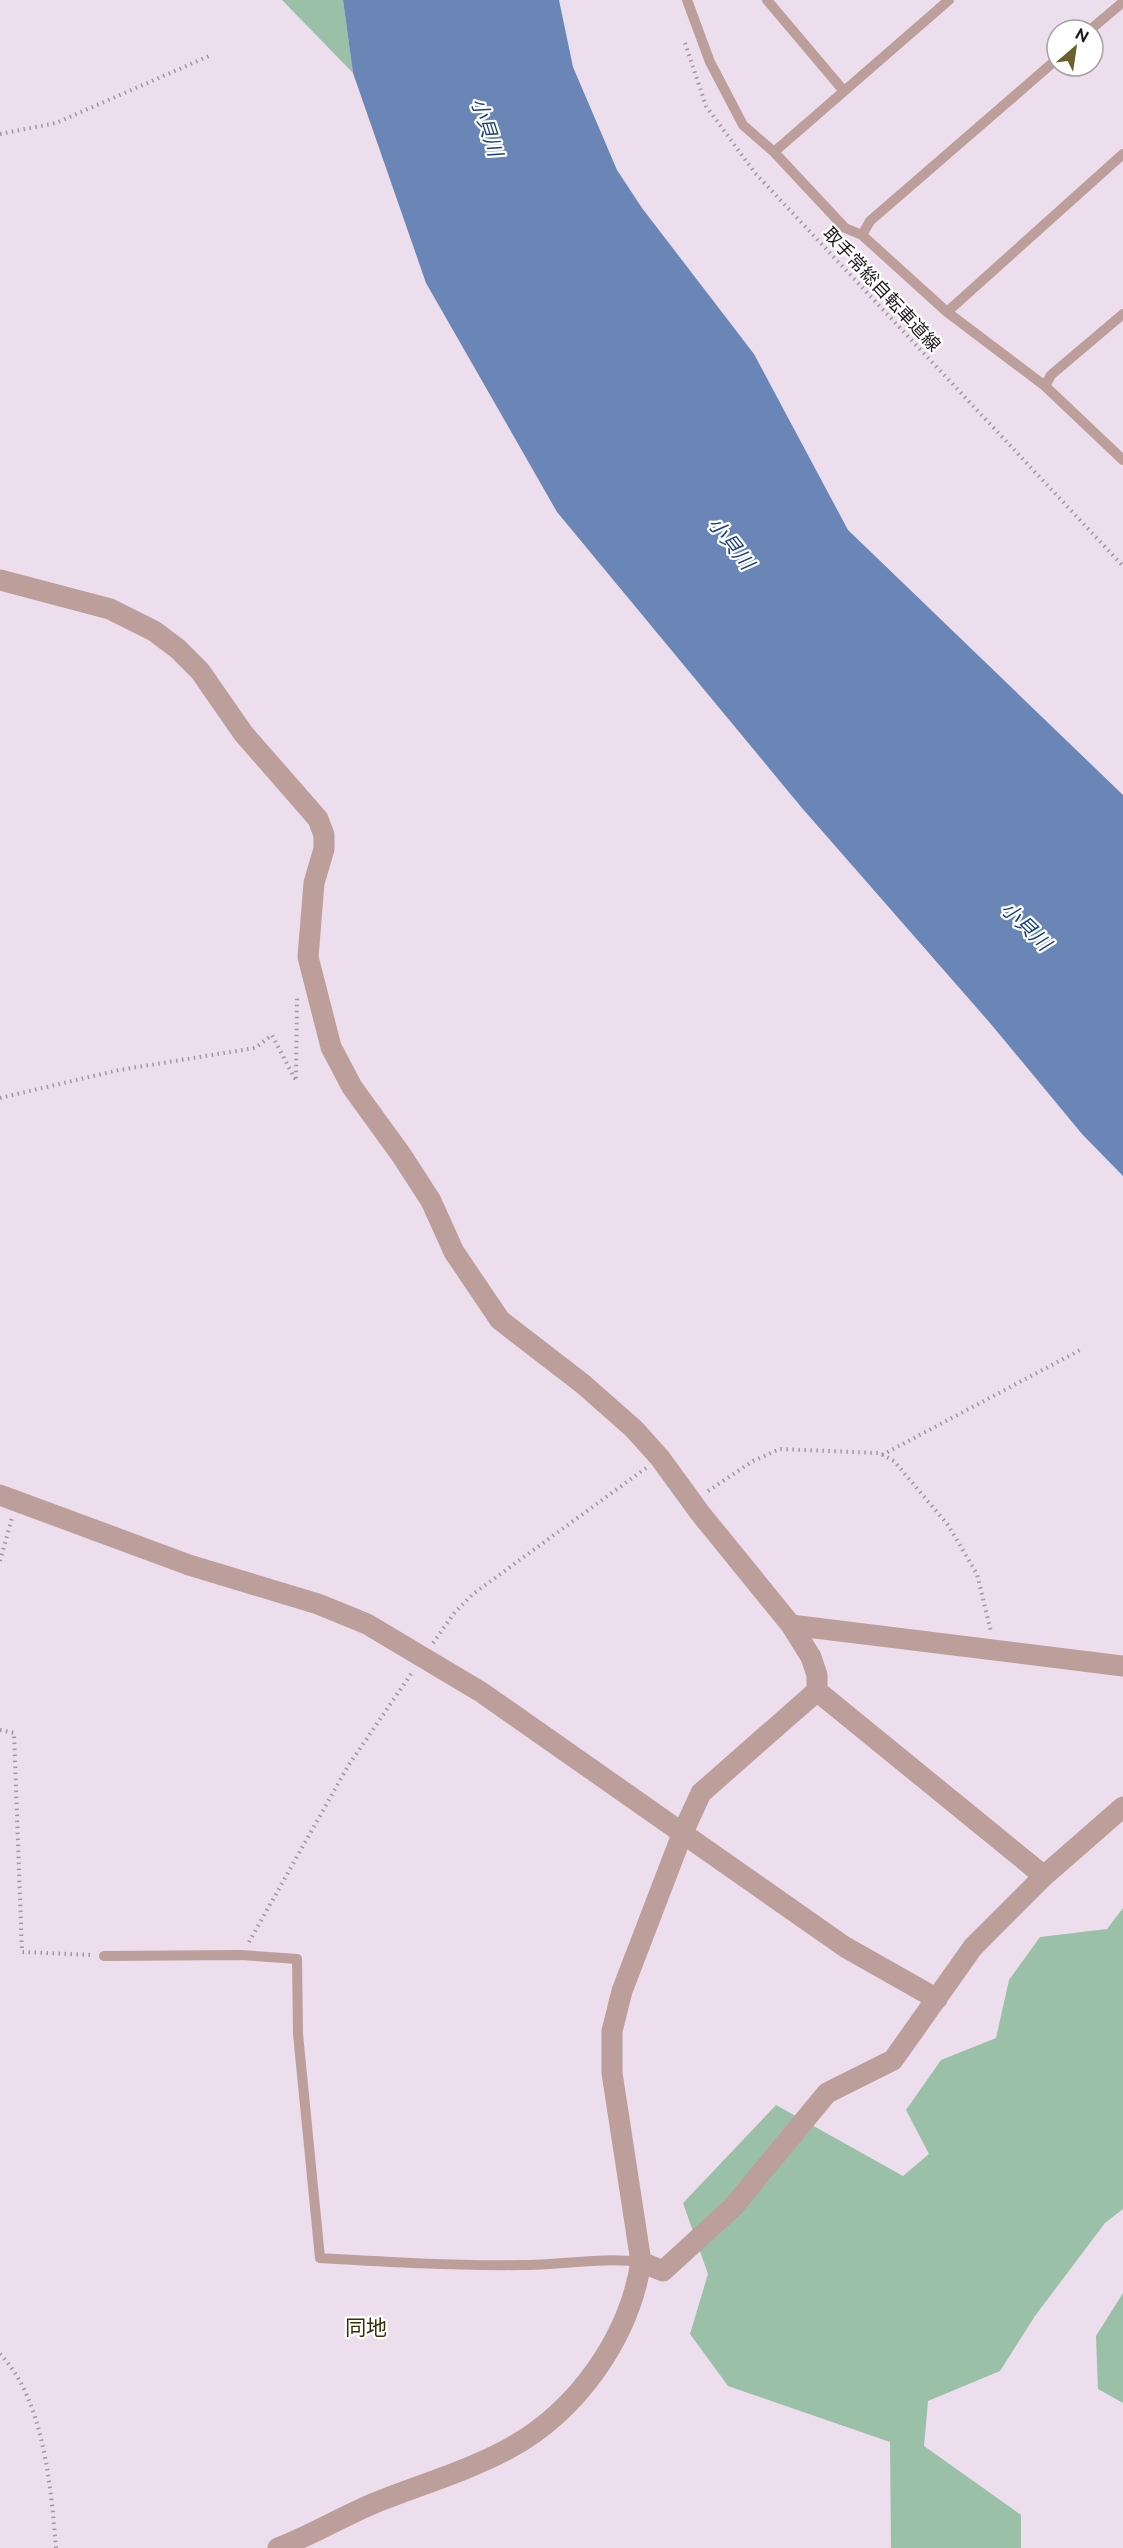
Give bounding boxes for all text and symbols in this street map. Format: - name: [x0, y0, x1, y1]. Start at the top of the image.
- north arrow: [1045, 18, 1105, 78]
- text: N: [1072, 24, 1092, 47]
- water label: 小貝川: [466, 95, 508, 161]
- street label: 取手常総自転車道線: [819, 223, 945, 355]
- water label: 小貝川: [703, 512, 760, 576]
- water label: 小貝川: [996, 897, 1057, 957]
- district label: 同地: [345, 2315, 387, 2340]

